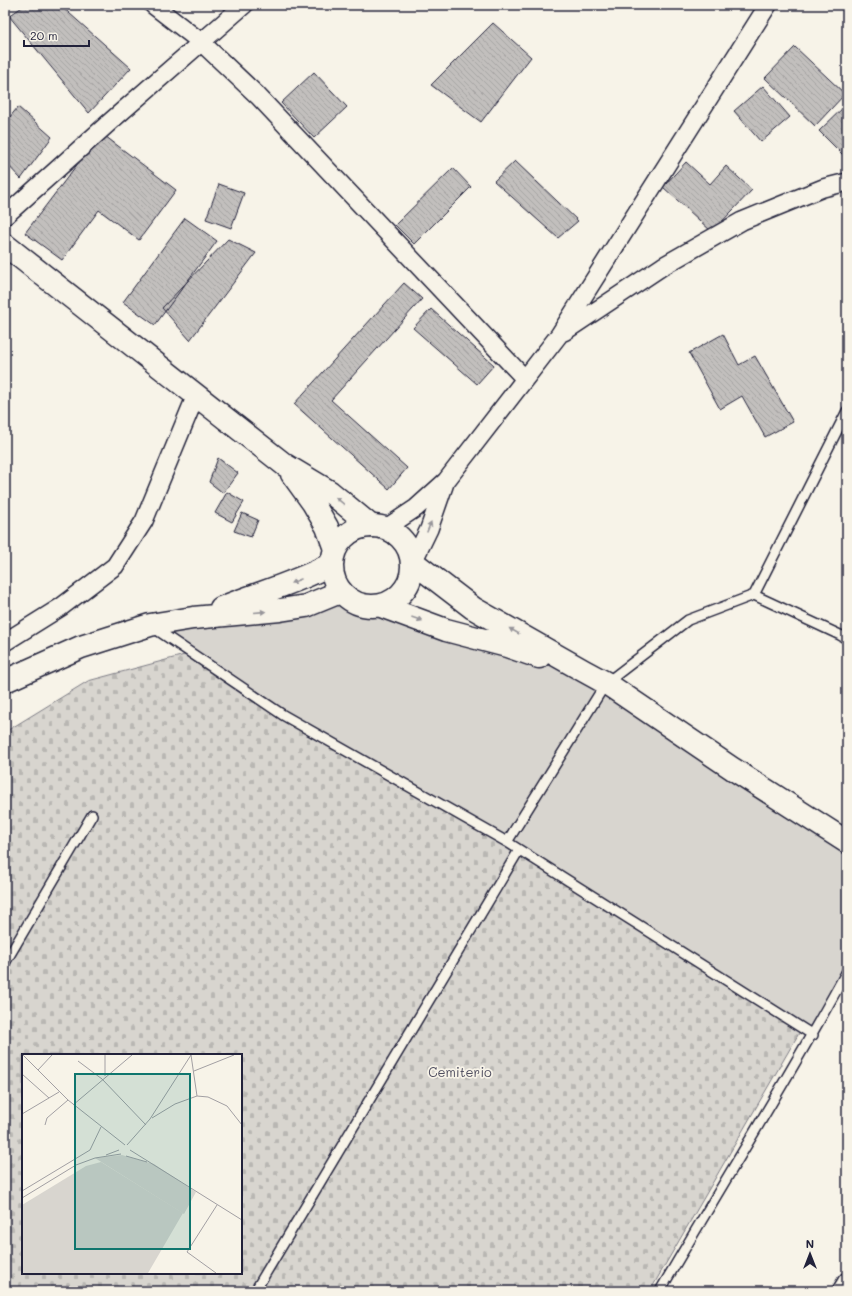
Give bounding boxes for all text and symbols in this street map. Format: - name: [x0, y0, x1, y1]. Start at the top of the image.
- scale bar: [24, 22, 89, 48]
- text: 20 m: [30, 27, 58, 43]
- one-way arrow: [335, 496, 346, 505]
- one-way arrow: [427, 521, 433, 533]
- one-way arrow: [289, 578, 301, 584]
- one-way arrow: [254, 608, 266, 615]
- one-way arrow: [412, 617, 424, 623]
- one-way arrow: [508, 628, 520, 635]
- inset map: [22, 1054, 242, 1274]
- park label: Cemiterio: [428, 1063, 492, 1080]
- north arrow: [790, 1234, 830, 1274]
- text: N: [806, 1236, 814, 1251]

